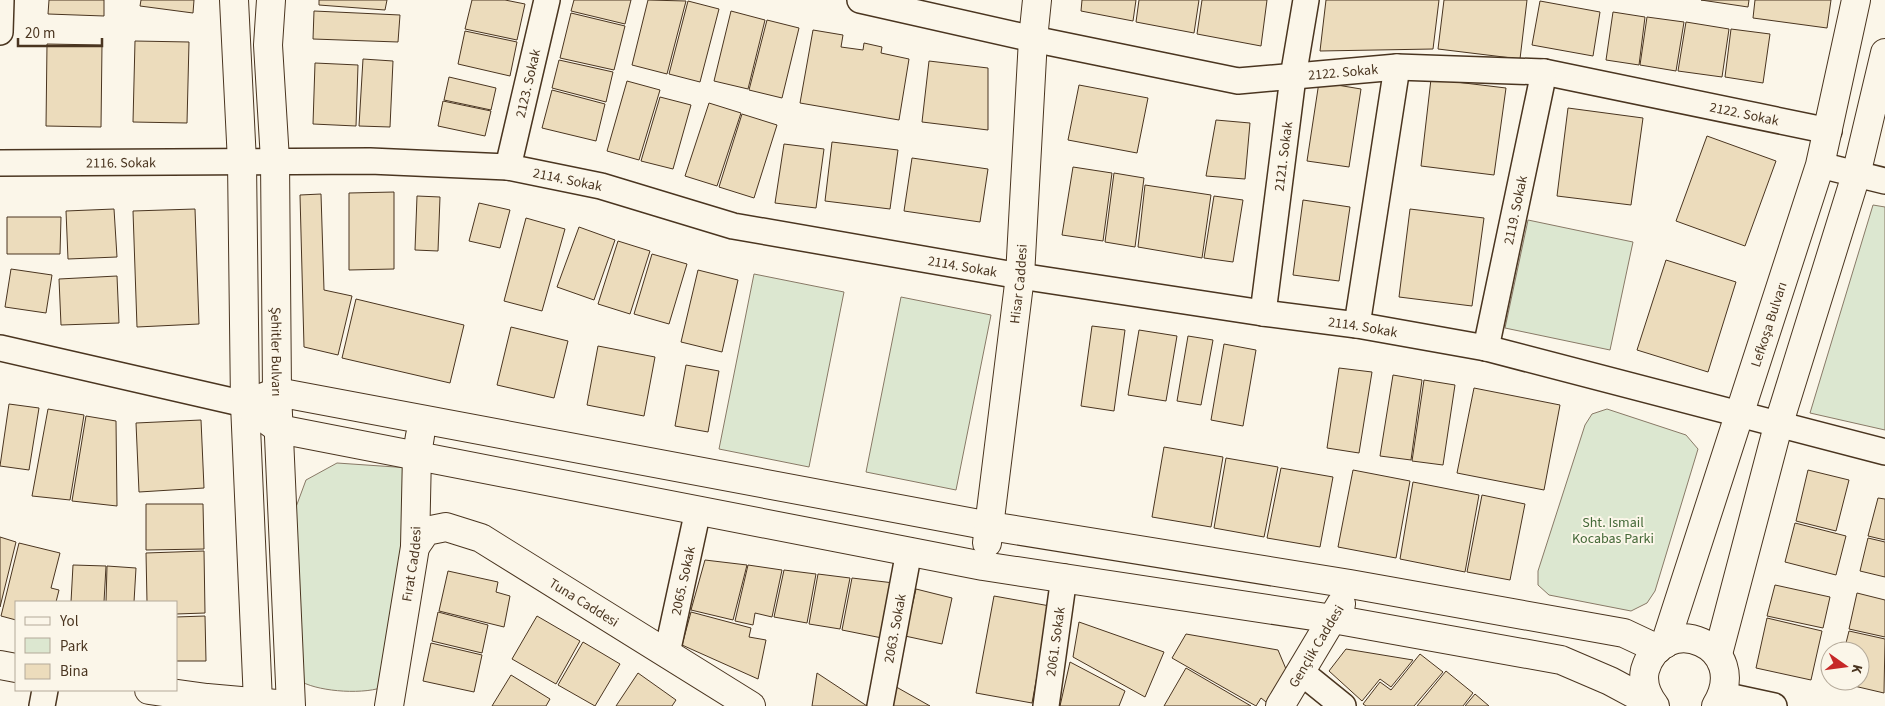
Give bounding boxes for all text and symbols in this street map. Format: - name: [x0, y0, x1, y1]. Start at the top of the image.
- scale bar: [18, 15, 101, 47]
- text: 20 m: [25, 23, 55, 44]
- street label: 2123. Sokak: [511, 47, 546, 120]
- street label: 2122. Sokak: [1307, 60, 1379, 86]
- street label: 2122. Sokak: [1708, 98, 1781, 131]
- street label: 2121. Sokak: [1270, 120, 1298, 192]
- street label: 2116. Sokak: [86, 153, 156, 174]
- street label: 2114. Sokak: [531, 163, 604, 197]
- street label: 2119. Sokak: [1499, 174, 1533, 247]
- street label: Hisar Caddesi: [1005, 244, 1033, 325]
- street label: 2114. Sokak: [926, 251, 999, 283]
- street label: Lefkoşa Bulvarı: [1746, 279, 1793, 370]
- street label: Şehitler Bulvarı: [265, 307, 286, 397]
- street label: 2114. Sokak: [1327, 312, 1399, 343]
- park label: Sht. Ismail Kocabas Parki: [1572, 513, 1654, 549]
- street label: Fırat Caddesi: [397, 526, 426, 603]
- street label: 2065. Sokak: [666, 544, 701, 617]
- street label: Tuna Caddesi: [545, 574, 622, 632]
- street label: 2063. Sokak: [879, 592, 912, 665]
- legend: [15, 601, 178, 691]
- street label: Gençlik Caddesi: [1284, 601, 1349, 692]
- street label: 2061. Sokak: [1041, 606, 1071, 678]
- text: Yol: [59, 611, 79, 632]
- text: Park: [60, 636, 89, 657]
- north arrow: [1820, 641, 1870, 691]
- text: Bina: [60, 661, 88, 682]
- text: K: [1846, 662, 1867, 676]

